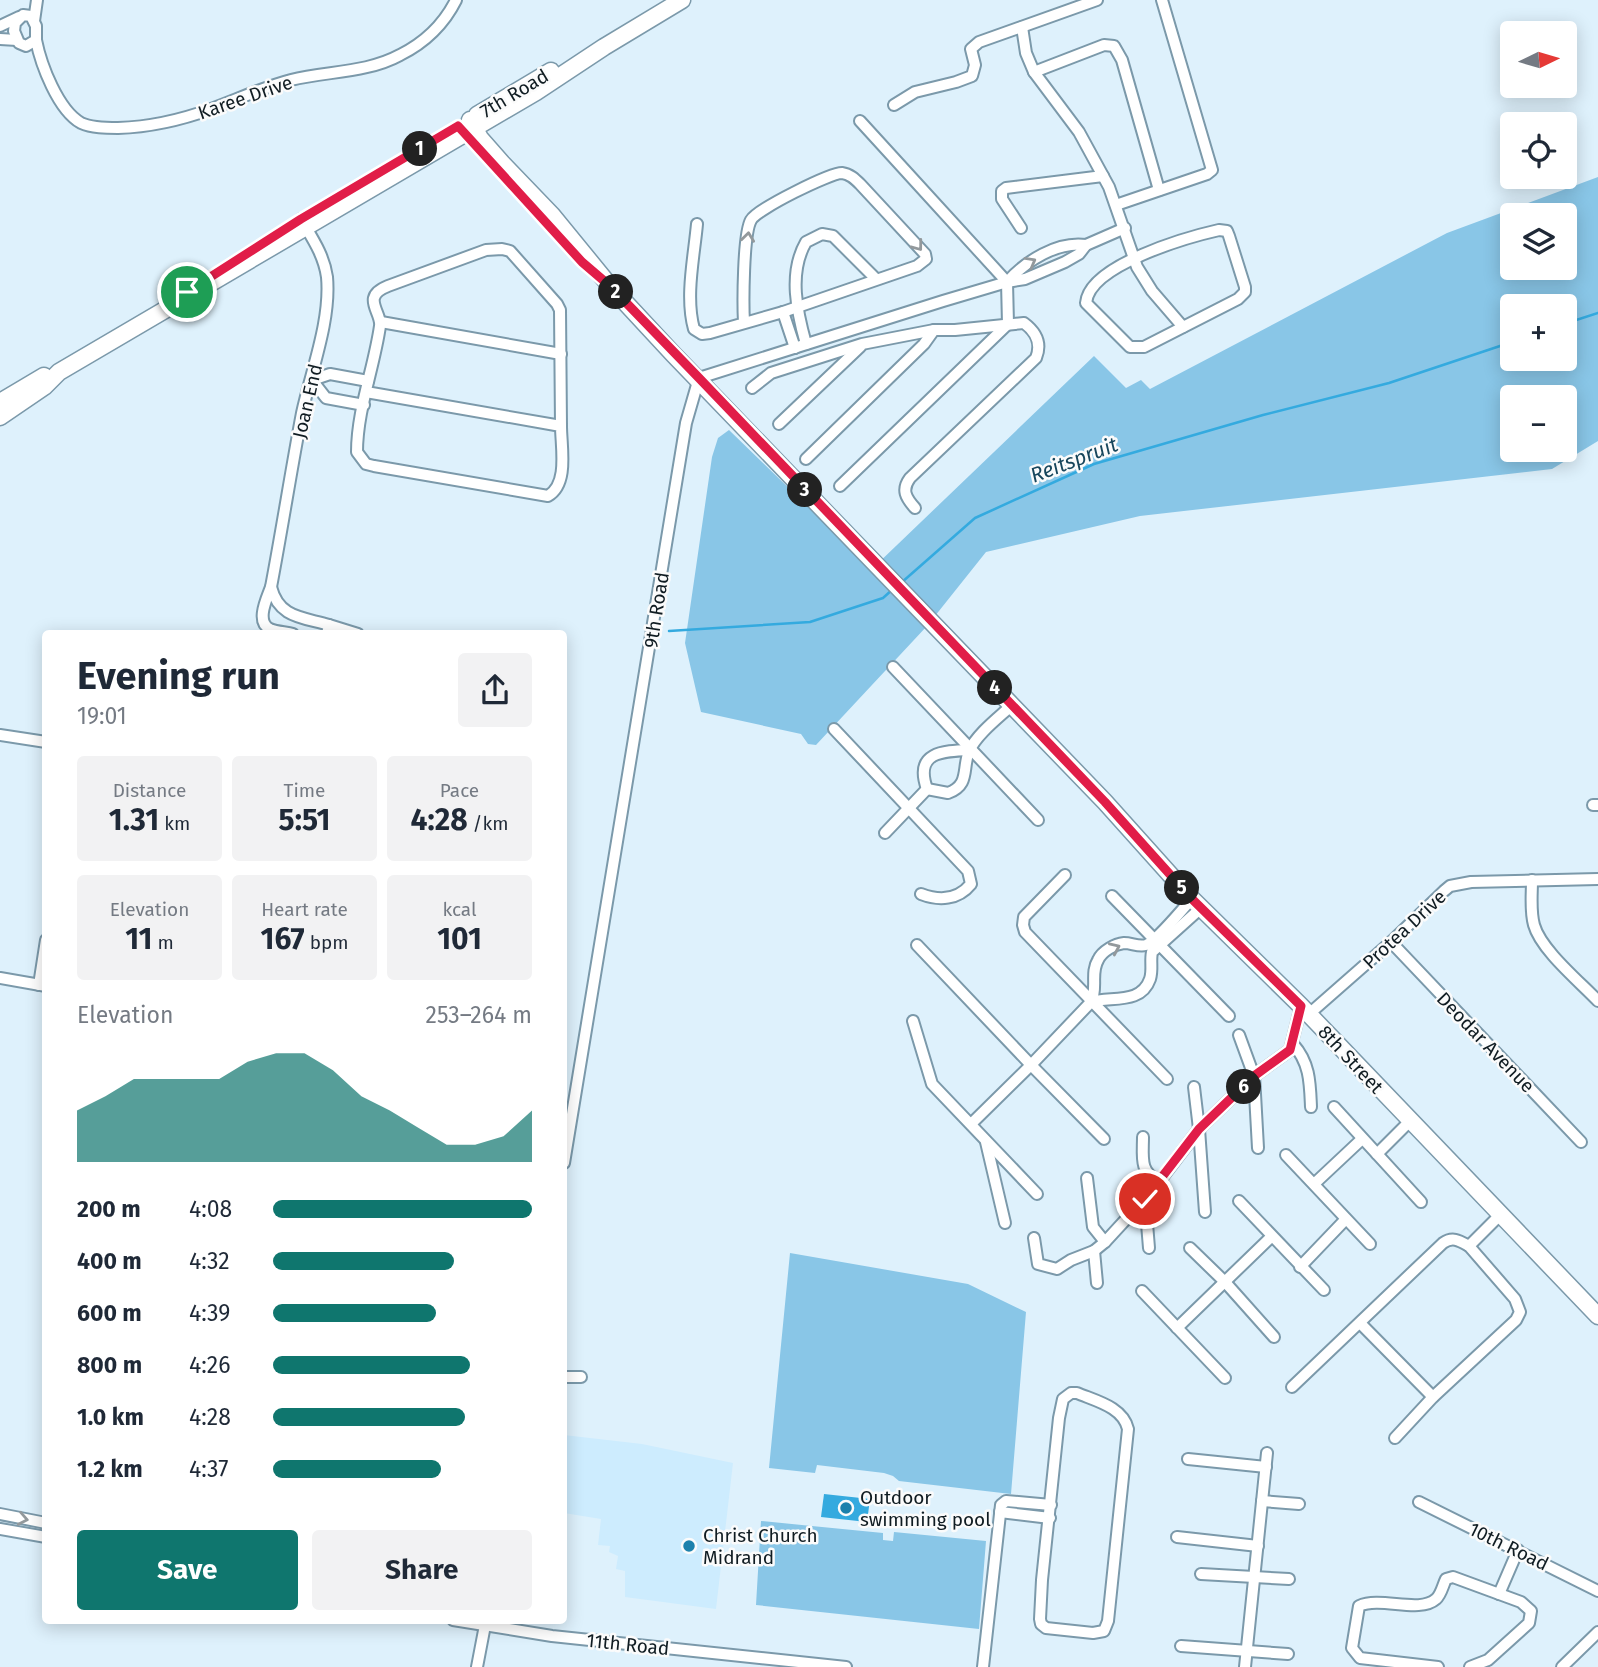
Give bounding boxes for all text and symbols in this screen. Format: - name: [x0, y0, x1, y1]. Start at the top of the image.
- north arrow: [1500, 21, 1577, 98]
- map controls: [1500, 21, 1577, 462]
- street label: 7th Road: [476, 64, 552, 123]
- street label: Karee Drive: [195, 71, 295, 124]
- button: locate: [1500, 112, 1577, 189]
- pin: 1: [402, 132, 438, 166]
- text: 1: [415, 137, 424, 160]
- button: layers: [1500, 203, 1577, 280]
- one-way arrow: [740, 231, 755, 243]
- one-way arrow: [910, 238, 922, 250]
- one-way arrow: [1023, 257, 1036, 270]
- pin: [157, 262, 217, 322]
- icon: arrive: [168, 273, 206, 311]
- pin: 2: [598, 274, 634, 310]
- text: 2: [611, 280, 620, 303]
- button: +: [1500, 294, 1577, 371]
- street label: Joan End: [288, 362, 327, 441]
- button: −: [1500, 385, 1577, 462]
- water label: Reitspruit: [1027, 431, 1122, 489]
- pin: 3: [788, 472, 822, 508]
- text: 3: [800, 478, 809, 501]
- street label: 9th Road: [639, 570, 674, 650]
- text: Evening run: [77, 653, 280, 699]
- button: share: [458, 653, 532, 727]
- pin: 4: [978, 670, 1012, 706]
- text: 4: [989, 676, 1000, 699]
- text: 19:01: [77, 702, 127, 730]
- text: Distance: [113, 779, 186, 802]
- text: Time: [284, 779, 325, 802]
- text: Pace: [440, 779, 479, 802]
- text: 1.31: [109, 802, 159, 838]
- text: 5:51: [279, 802, 330, 838]
- text: 4:28: [410, 802, 468, 838]
- text: km: [159, 812, 190, 835]
- text: /km: [468, 812, 509, 835]
- pin: 5: [1164, 870, 1200, 906]
- text: 5: [1176, 876, 1187, 899]
- street label: Protea Drive: [1358, 885, 1451, 974]
- text: Elevation: [110, 898, 189, 921]
- text: Heart rate: [261, 898, 348, 921]
- text: kcal: [442, 898, 477, 921]
- text: 11: [125, 921, 152, 957]
- text: 167: [260, 921, 305, 957]
- text: 101: [437, 921, 482, 957]
- text: m: [152, 931, 174, 954]
- text: bpm: [305, 931, 349, 954]
- one-way arrow: [1108, 942, 1120, 956]
- street label: Deodar Avenue: [1432, 987, 1539, 1097]
- text: Elevation: [77, 1001, 173, 1029]
- text: 253–264 m: [426, 1001, 532, 1029]
- street label: 8th Street: [1313, 1020, 1388, 1098]
- pin: 6: [1226, 1070, 1262, 1104]
- text: 6: [1238, 1075, 1249, 1098]
- pin: [1115, 1169, 1175, 1229]
- icon: check: [1126, 1180, 1164, 1218]
- text: 200 m: [77, 1195, 141, 1223]
- text: 4:08: [189, 1195, 232, 1223]
- text: 400 m: [77, 1247, 142, 1275]
- text: 4:32: [189, 1247, 230, 1275]
- text: 600 m: [77, 1299, 142, 1327]
- text: 4:39: [189, 1299, 230, 1327]
- text: 800 m: [77, 1351, 142, 1379]
- text: 4:26: [189, 1351, 230, 1379]
- text: 1.0 km: [77, 1403, 144, 1431]
- text: 4:28: [189, 1403, 231, 1431]
- text: 1.2 km: [77, 1455, 143, 1483]
- text: 4:37: [189, 1455, 229, 1483]
- place label: Outdoor swimming pool: [860, 1486, 991, 1531]
- marker: Outdoor swimming pool: [838, 1500, 854, 1516]
- one-way arrow: [17, 1510, 29, 1525]
- street label: 10th Road: [1465, 1517, 1552, 1576]
- place label: Christ Church Midrand: [703, 1524, 818, 1569]
- button: Save: [77, 1530, 298, 1610]
- button: Share: [312, 1530, 532, 1610]
- marker: Christ Church Midrand: [681, 1538, 697, 1554]
- street label: 11th Road: [585, 1629, 670, 1660]

